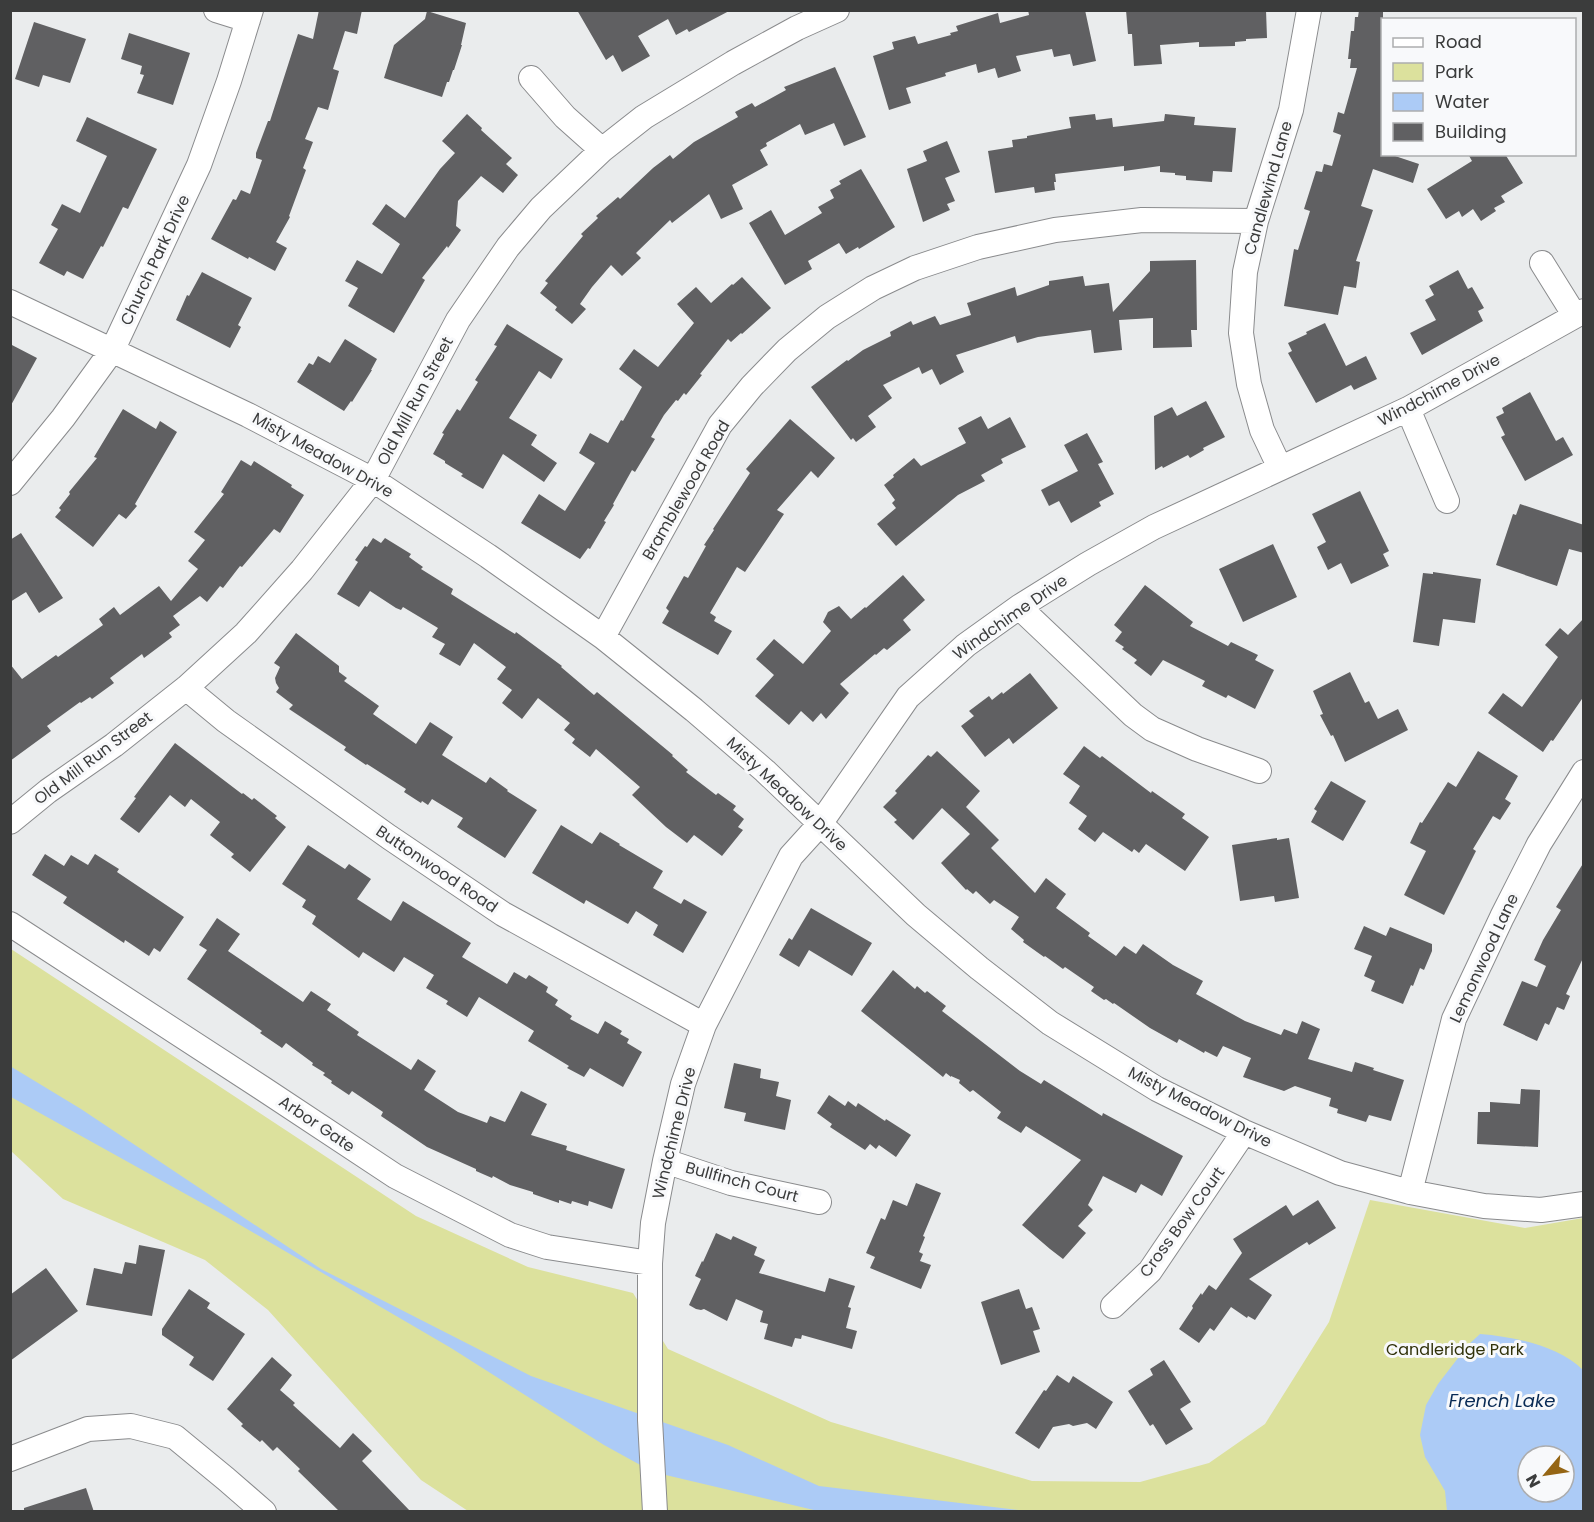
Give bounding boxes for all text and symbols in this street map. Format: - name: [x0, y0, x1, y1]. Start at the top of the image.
- legend: [1381, 18, 1576, 156]
- text: Road: [1435, 29, 1482, 54]
- text: Park: [1435, 59, 1474, 84]
- text: Water: [1435, 89, 1489, 114]
- street label: Candlewind Lane: [1238, 118, 1298, 258]
- text: Building: [1435, 119, 1507, 144]
- street label: Church Park Drive: [115, 191, 195, 329]
- street label: Old Mill Run Street: [371, 332, 459, 469]
- street label: Windchime Drive: [1374, 348, 1504, 432]
- street label: Misty Meadow Drive: [248, 407, 398, 503]
- street label: Bramblewood Road: [637, 416, 735, 564]
- street label: Windchime Drive: [948, 569, 1072, 665]
- street label: Old Mill Run Street: [29, 706, 157, 810]
- street label: Misty Meadow Drive: [721, 732, 853, 856]
- street label: Buttonwood Road: [372, 820, 502, 918]
- street label: Lemonwood Lane: [1444, 889, 1524, 1026]
- street label: Misty Meadow Drive: [1124, 1061, 1276, 1153]
- street label: Windchime Drive: [646, 1065, 702, 1201]
- street label: Arbor Gate: [274, 1090, 360, 1158]
- street label: Bullfinch Court: [683, 1156, 801, 1208]
- street label: Cross Bow Court: [1134, 1162, 1230, 1282]
- park label: Candleridge Park: [1386, 1338, 1525, 1361]
- water label: French Lake: [1449, 1388, 1555, 1413]
- north arrow: [1516, 1444, 1576, 1504]
- text: N: [1520, 1470, 1546, 1492]

